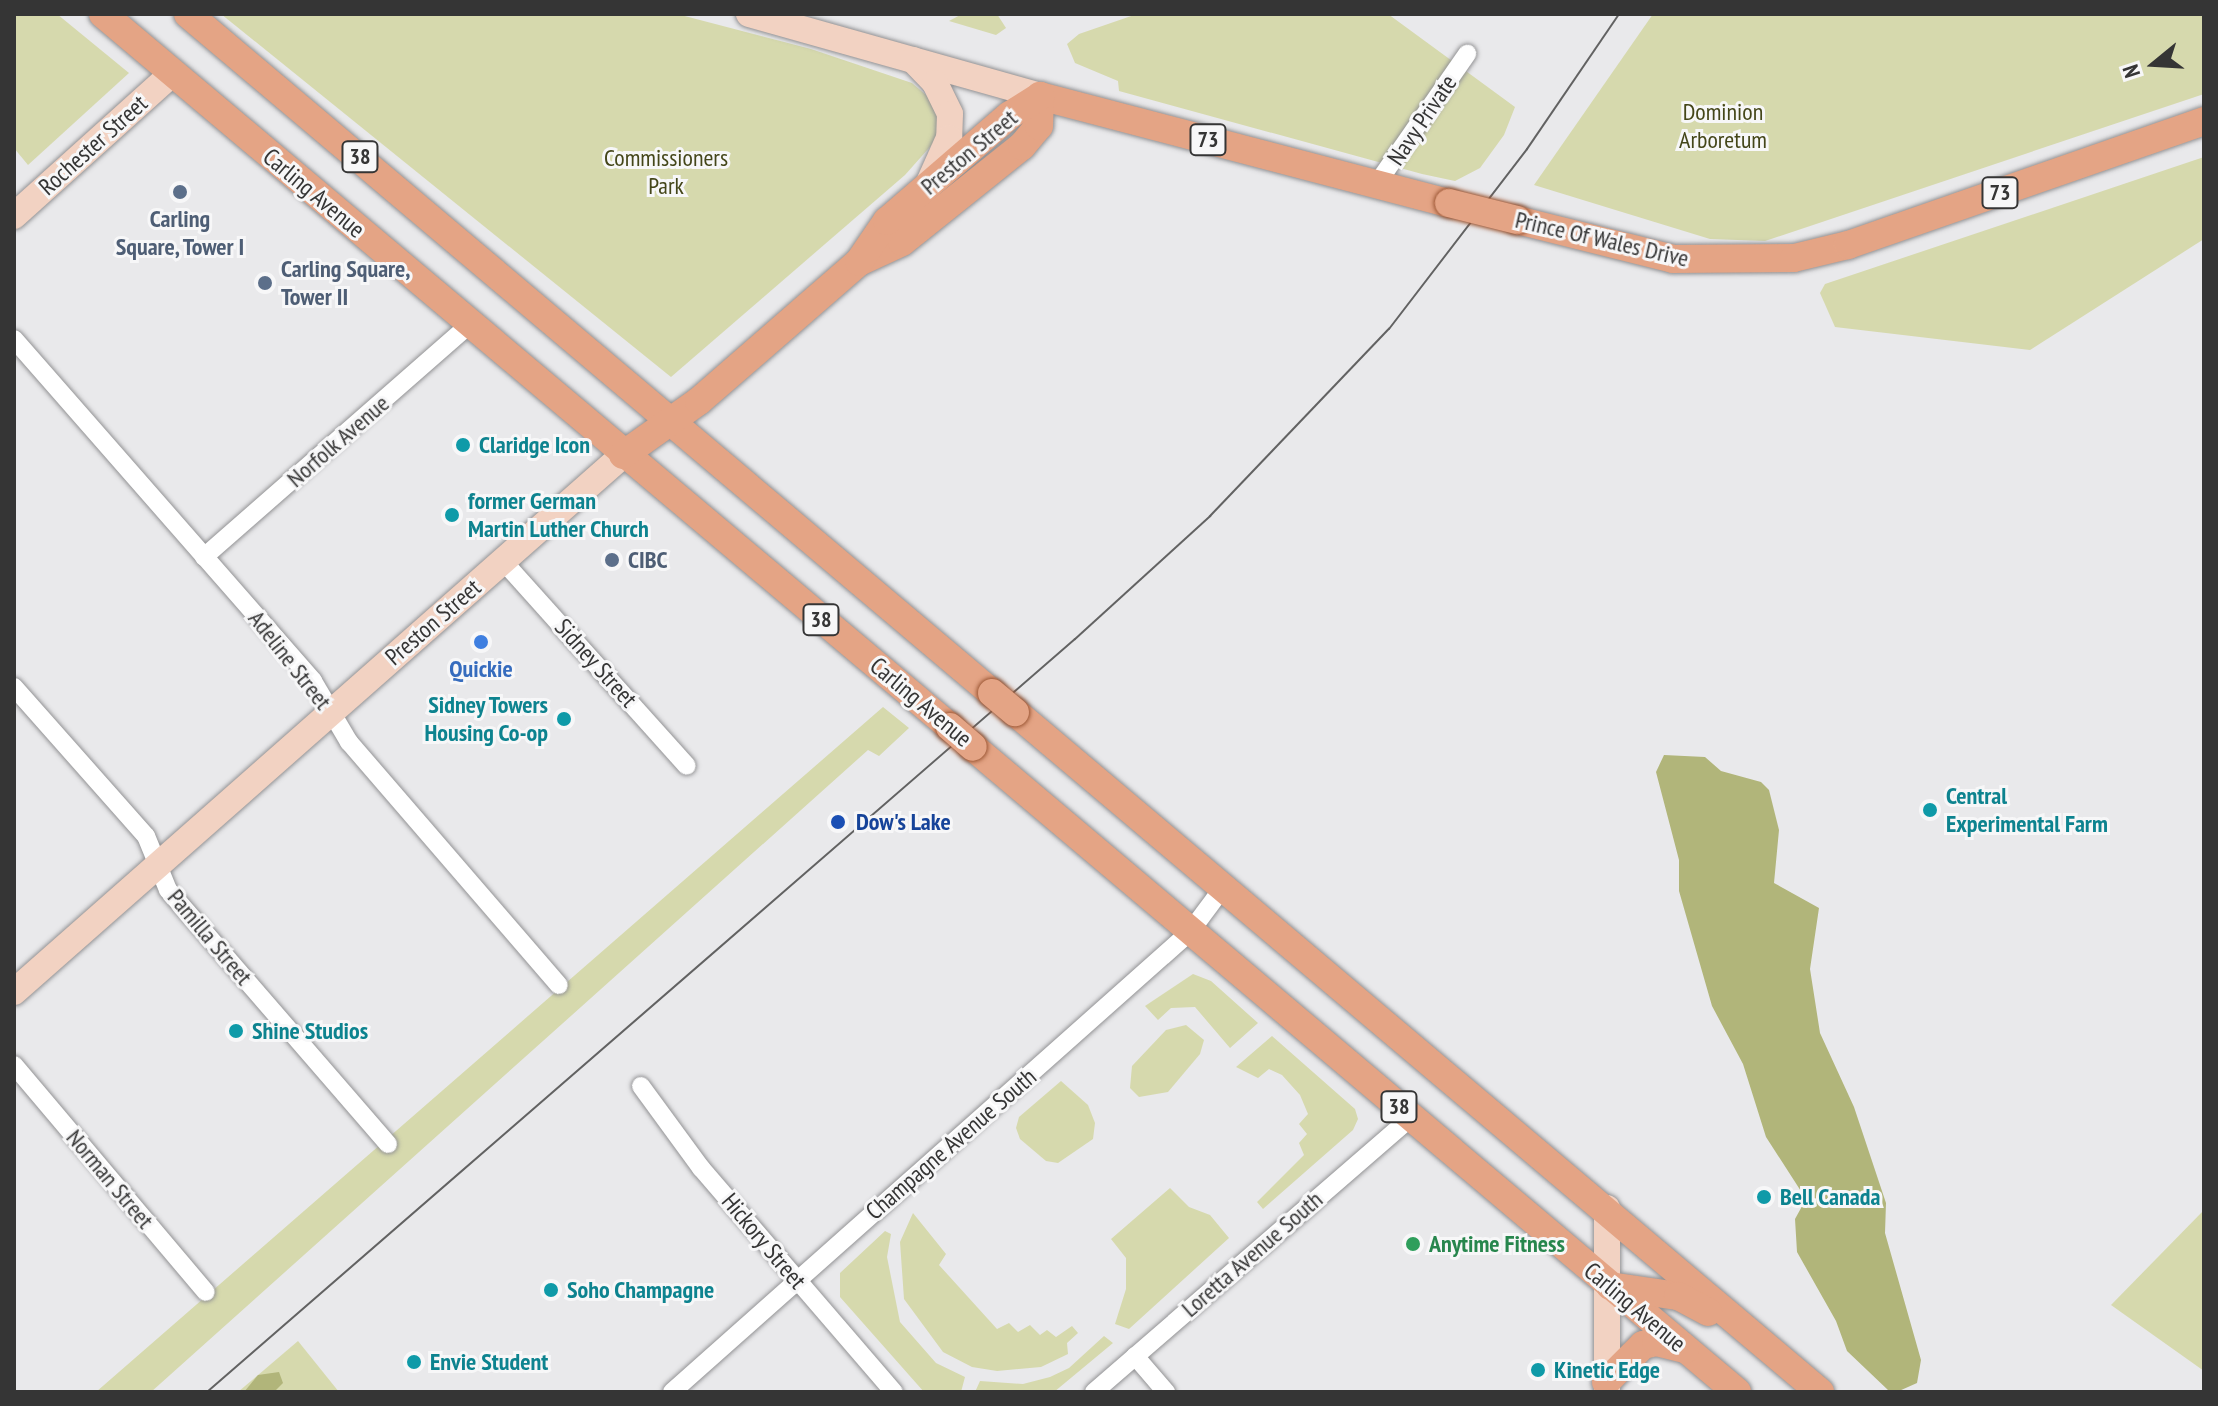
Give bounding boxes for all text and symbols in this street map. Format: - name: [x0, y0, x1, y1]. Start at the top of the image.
- north arrow: [2114, 24, 2194, 104]
- text: N: [2116, 61, 2146, 81]
- street label: Navy Private: [1381, 69, 1463, 171]
- street label: Rochester Street: [33, 89, 153, 201]
- park label: Dominion Arboretum: [1679, 98, 1767, 154]
- street label: Preston Street: [915, 103, 1023, 201]
- road number: 73: [1188, 122, 1228, 158]
- road number: 38: [340, 139, 380, 175]
- street label: Carling Avenue: [257, 142, 371, 244]
- park label: Commissioners Park: [604, 144, 728, 200]
- road number: 73: [1980, 175, 2020, 211]
- marker: Carling Square, Tower I: [171, 183, 189, 201]
- place label: Carling Square, Tower I: [115, 205, 245, 261]
- street label: Prince Of Wales Drive: [1512, 205, 1692, 273]
- place label: Carling Square, Tower II: [281, 255, 411, 311]
- marker: Carling Square, Tower II: [256, 274, 274, 292]
- street label: Norfolk Avenue: [281, 389, 395, 493]
- place label: Claridge Icon: [479, 431, 590, 459]
- marker: Claridge Icon: [454, 436, 472, 454]
- place label: former German Martin Luther Church: [468, 487, 649, 543]
- marker: former German Martin Luther Church: [443, 506, 461, 524]
- place label: CIBC: [628, 546, 667, 574]
- marker: CIBC: [603, 551, 621, 569]
- street label: Preston Street: [379, 573, 487, 671]
- road number: 38: [801, 602, 841, 638]
- street label: Adeline Street: [242, 605, 338, 715]
- street label: Sidney Street: [549, 613, 643, 713]
- marker: Quickie: [472, 633, 490, 651]
- street label: Carling Avenue: [864, 651, 978, 753]
- place label: Quickie: [449, 655, 513, 683]
- place label: Sidney Towers Housing Co-op: [424, 691, 548, 747]
- marker: Sidney Towers Housing Co-op: [555, 710, 573, 728]
- place label: Central Experimental Farm: [1946, 782, 2108, 838]
- marker: Central Experimental Farm: [1921, 801, 1939, 819]
- place label: Dow's Lake: [856, 808, 951, 836]
- marker: Dow's Lake: [827, 811, 849, 833]
- street label: Pamilla Street: [162, 883, 258, 991]
- place label: Shine Studios: [252, 1017, 368, 1045]
- marker: Shine Studios: [227, 1022, 245, 1040]
- street label: Champagne Avenue South: [860, 1062, 1042, 1226]
- road number: 38: [1379, 1089, 1419, 1125]
- street label: Norman Street: [60, 1124, 160, 1234]
- place label: Bell Canada: [1780, 1183, 1881, 1211]
- street label: Loretta Avenue South: [1176, 1185, 1328, 1323]
- street label: Hickory Street: [716, 1187, 812, 1295]
- marker: Bell Canada: [1755, 1188, 1773, 1206]
- place label: Anytime Fitness: [1429, 1230, 1565, 1258]
- marker: Anytime Fitness: [1404, 1235, 1422, 1253]
- street label: Carling Avenue: [1578, 1256, 1692, 1358]
- place label: Soho Champagne: [567, 1276, 714, 1304]
- marker: Soho Champagne: [542, 1281, 560, 1299]
- place label: Envie Student: [430, 1348, 548, 1376]
- marker: Envie Student: [405, 1353, 423, 1371]
- place label: Kinetic Edge: [1554, 1356, 1661, 1384]
- marker: Kinetic Edge: [1529, 1361, 1547, 1379]

